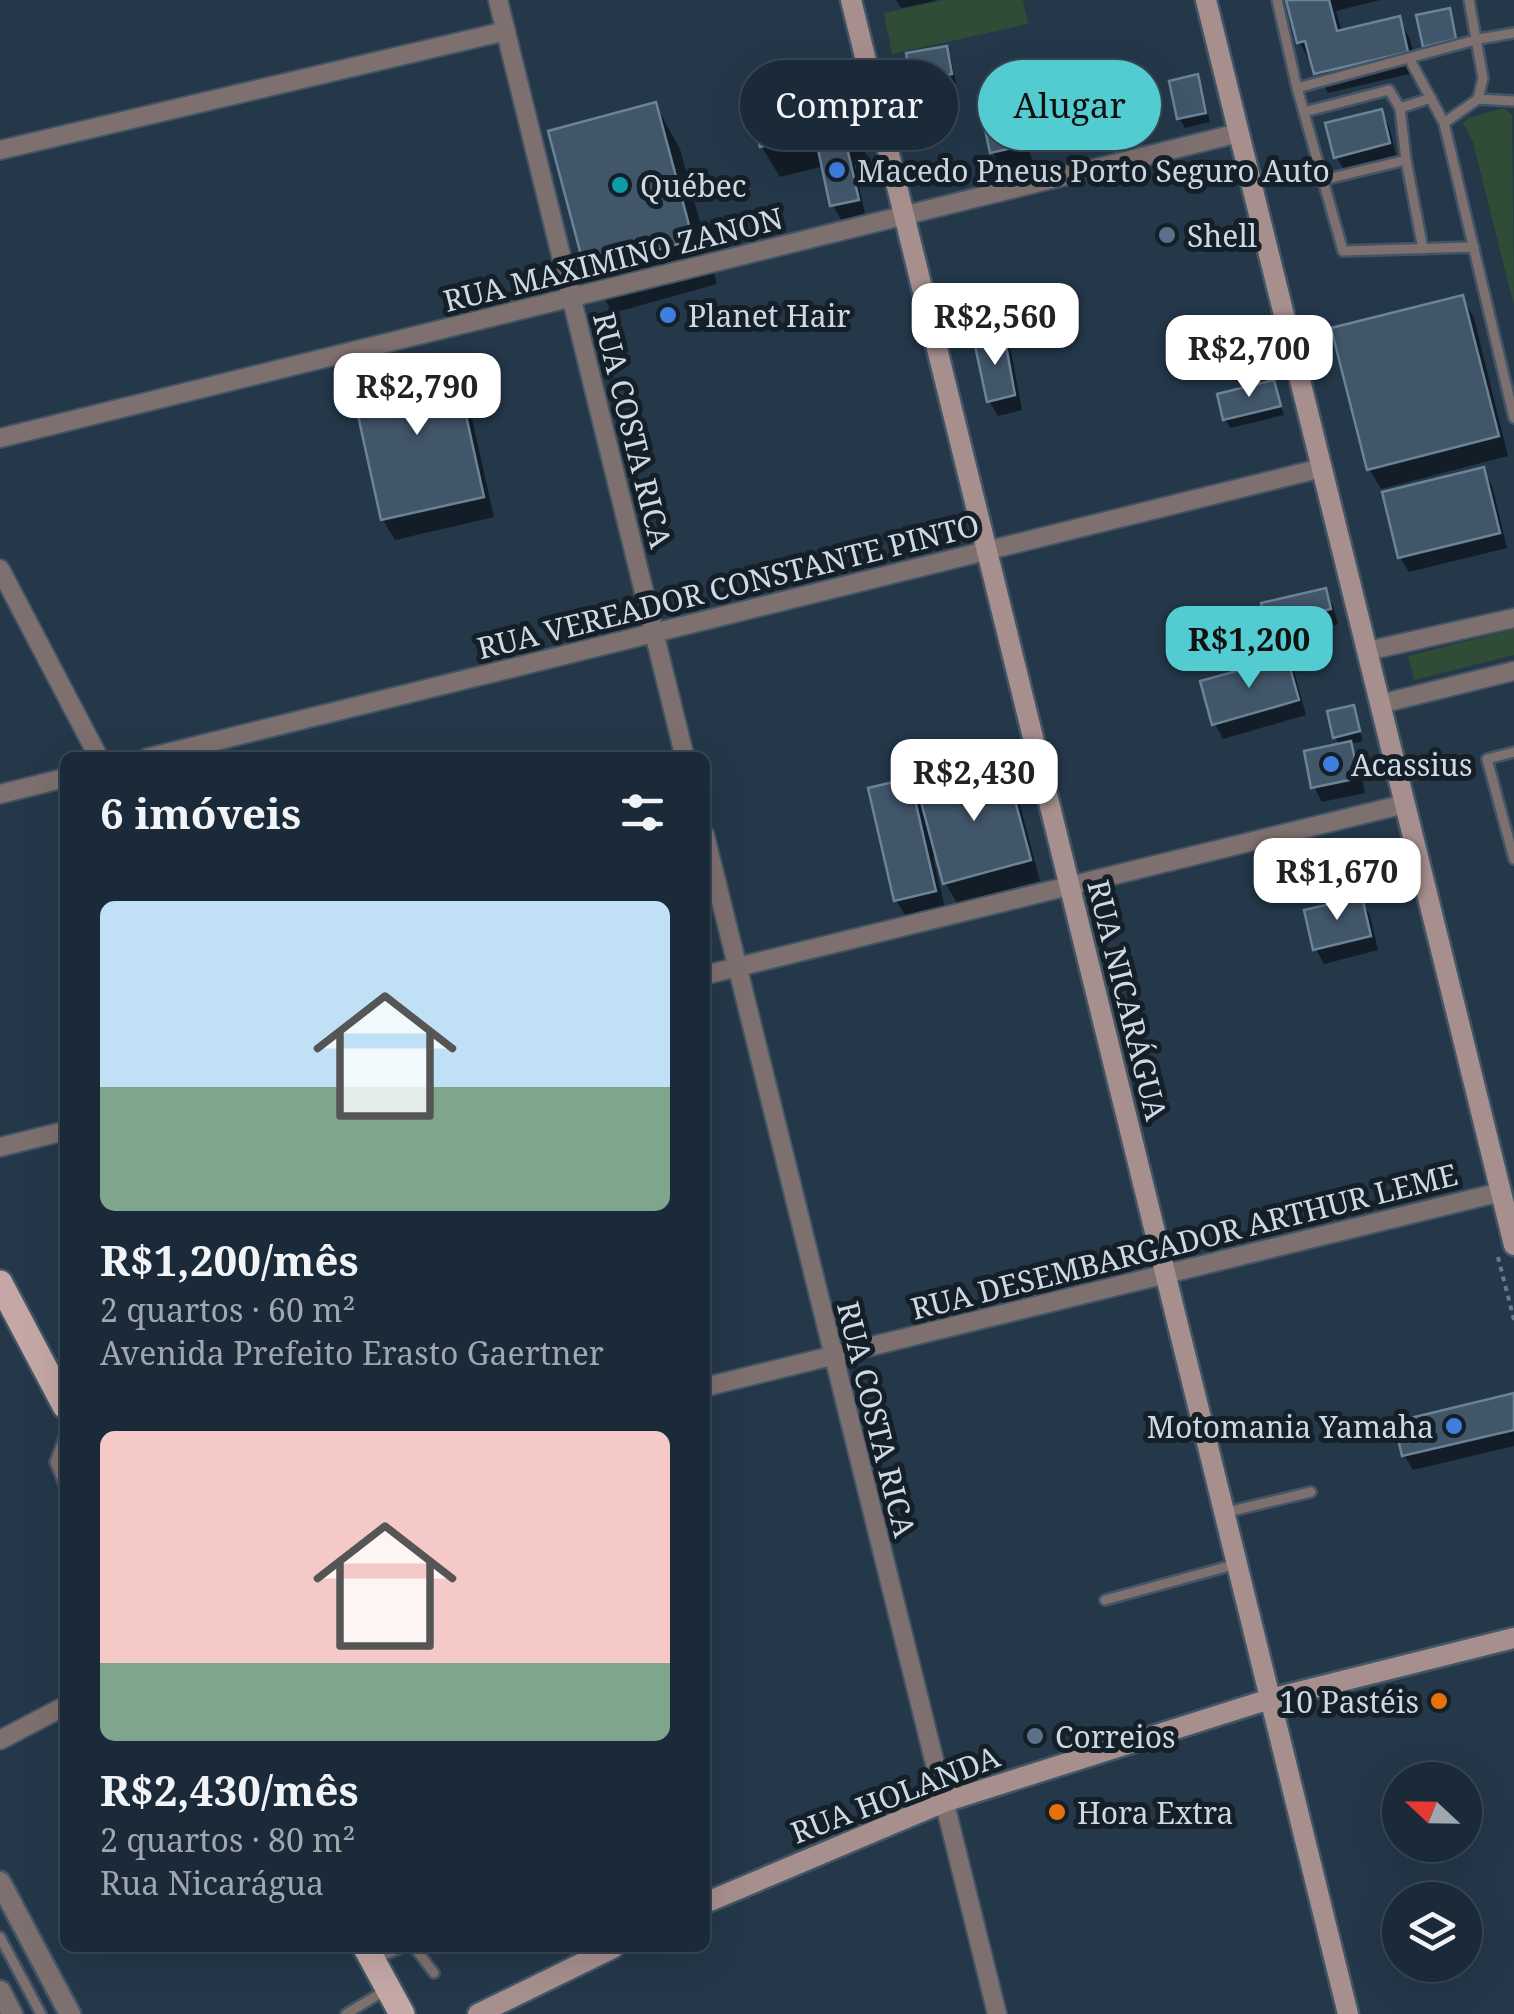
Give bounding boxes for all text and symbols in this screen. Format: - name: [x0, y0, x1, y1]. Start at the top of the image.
- chip: Comprar: [740, 60, 958, 150]
- chip: Alugar: [978, 60, 1161, 150]
- place label: Macedo Pneus Porto Seguro Auto: [857, 150, 1330, 191]
- marker: Macedo Pneus Porto Seguro Auto: [826, 159, 848, 181]
- place label: Québec: [640, 165, 747, 206]
- marker: Québec: [609, 174, 631, 196]
- street label: RUA MAXIMINO ZANON: [439, 197, 787, 321]
- place label: Shell: [1187, 215, 1257, 256]
- marker: Shell: [1156, 224, 1178, 246]
- pin: R$2,560: [903, 283, 1087, 368]
- text: R$2,560: [934, 294, 1056, 337]
- place label: Planet Hair: [688, 295, 850, 336]
- marker: Planet Hair: [657, 304, 679, 326]
- street label: RUA COSTA RICA: [584, 308, 682, 553]
- pin: R$2,700: [1157, 315, 1341, 400]
- text: R$2,700: [1188, 326, 1310, 369]
- pin: R$2,790: [325, 353, 509, 438]
- text: R$2,790: [356, 364, 478, 407]
- street label: RUA VEREADOR CONSTANTE PINTO: [473, 504, 983, 668]
- pin: R$1,200: [1157, 606, 1341, 691]
- text: R$1,200: [1188, 617, 1310, 660]
- pin: R$2,430: [882, 739, 1066, 824]
- place label: Acassius: [1351, 744, 1472, 785]
- text: R$2,430: [913, 750, 1035, 793]
- marker: Acassius: [1320, 753, 1342, 775]
- text: 6 imóveis: [100, 784, 301, 841]
- icon: filters: [615, 785, 670, 840]
- pin: R$1,670: [1245, 838, 1429, 923]
- text: R$1,670: [1276, 849, 1398, 892]
- street label: RUA NICARÁGUA: [1078, 875, 1178, 1125]
- icon: home: [295, 966, 475, 1146]
- street label: RUA DESEMBARGADOR ARTHUR LEME: [906, 1153, 1462, 1329]
- text: R$1,200/mês: [100, 1231, 359, 1288]
- text: 2 quartos · 60 m²: [100, 1288, 355, 1331]
- street label: RUA COSTA RICA: [828, 1297, 926, 1542]
- text: Avenida Prefeito Erasto Gaertner: [100, 1331, 604, 1374]
- place label: Motomania Yamaha: [1147, 1406, 1434, 1447]
- marker: Motomania Yamaha: [1443, 1415, 1465, 1437]
- icon: home: [295, 1496, 475, 1676]
- place label: 10 Pastéis: [1279, 1681, 1419, 1722]
- marker: 10 Pastéis: [1428, 1690, 1450, 1712]
- place label: Correios: [1055, 1716, 1175, 1757]
- marker: Correios: [1024, 1725, 1046, 1747]
- street label: RUA HOLANDA: [785, 1735, 1006, 1853]
- text: R$2,430/mês: [100, 1761, 359, 1818]
- north arrow: [1382, 1762, 1482, 1862]
- map controls: [1382, 1762, 1482, 1982]
- place label: Hora Extra: [1077, 1792, 1233, 1833]
- marker: Hora Extra: [1046, 1801, 1068, 1823]
- text: 2 quartos · 80 m²: [100, 1818, 355, 1861]
- text: Rua Nicarágua: [100, 1861, 324, 1904]
- button: layers: [1382, 1882, 1482, 1982]

